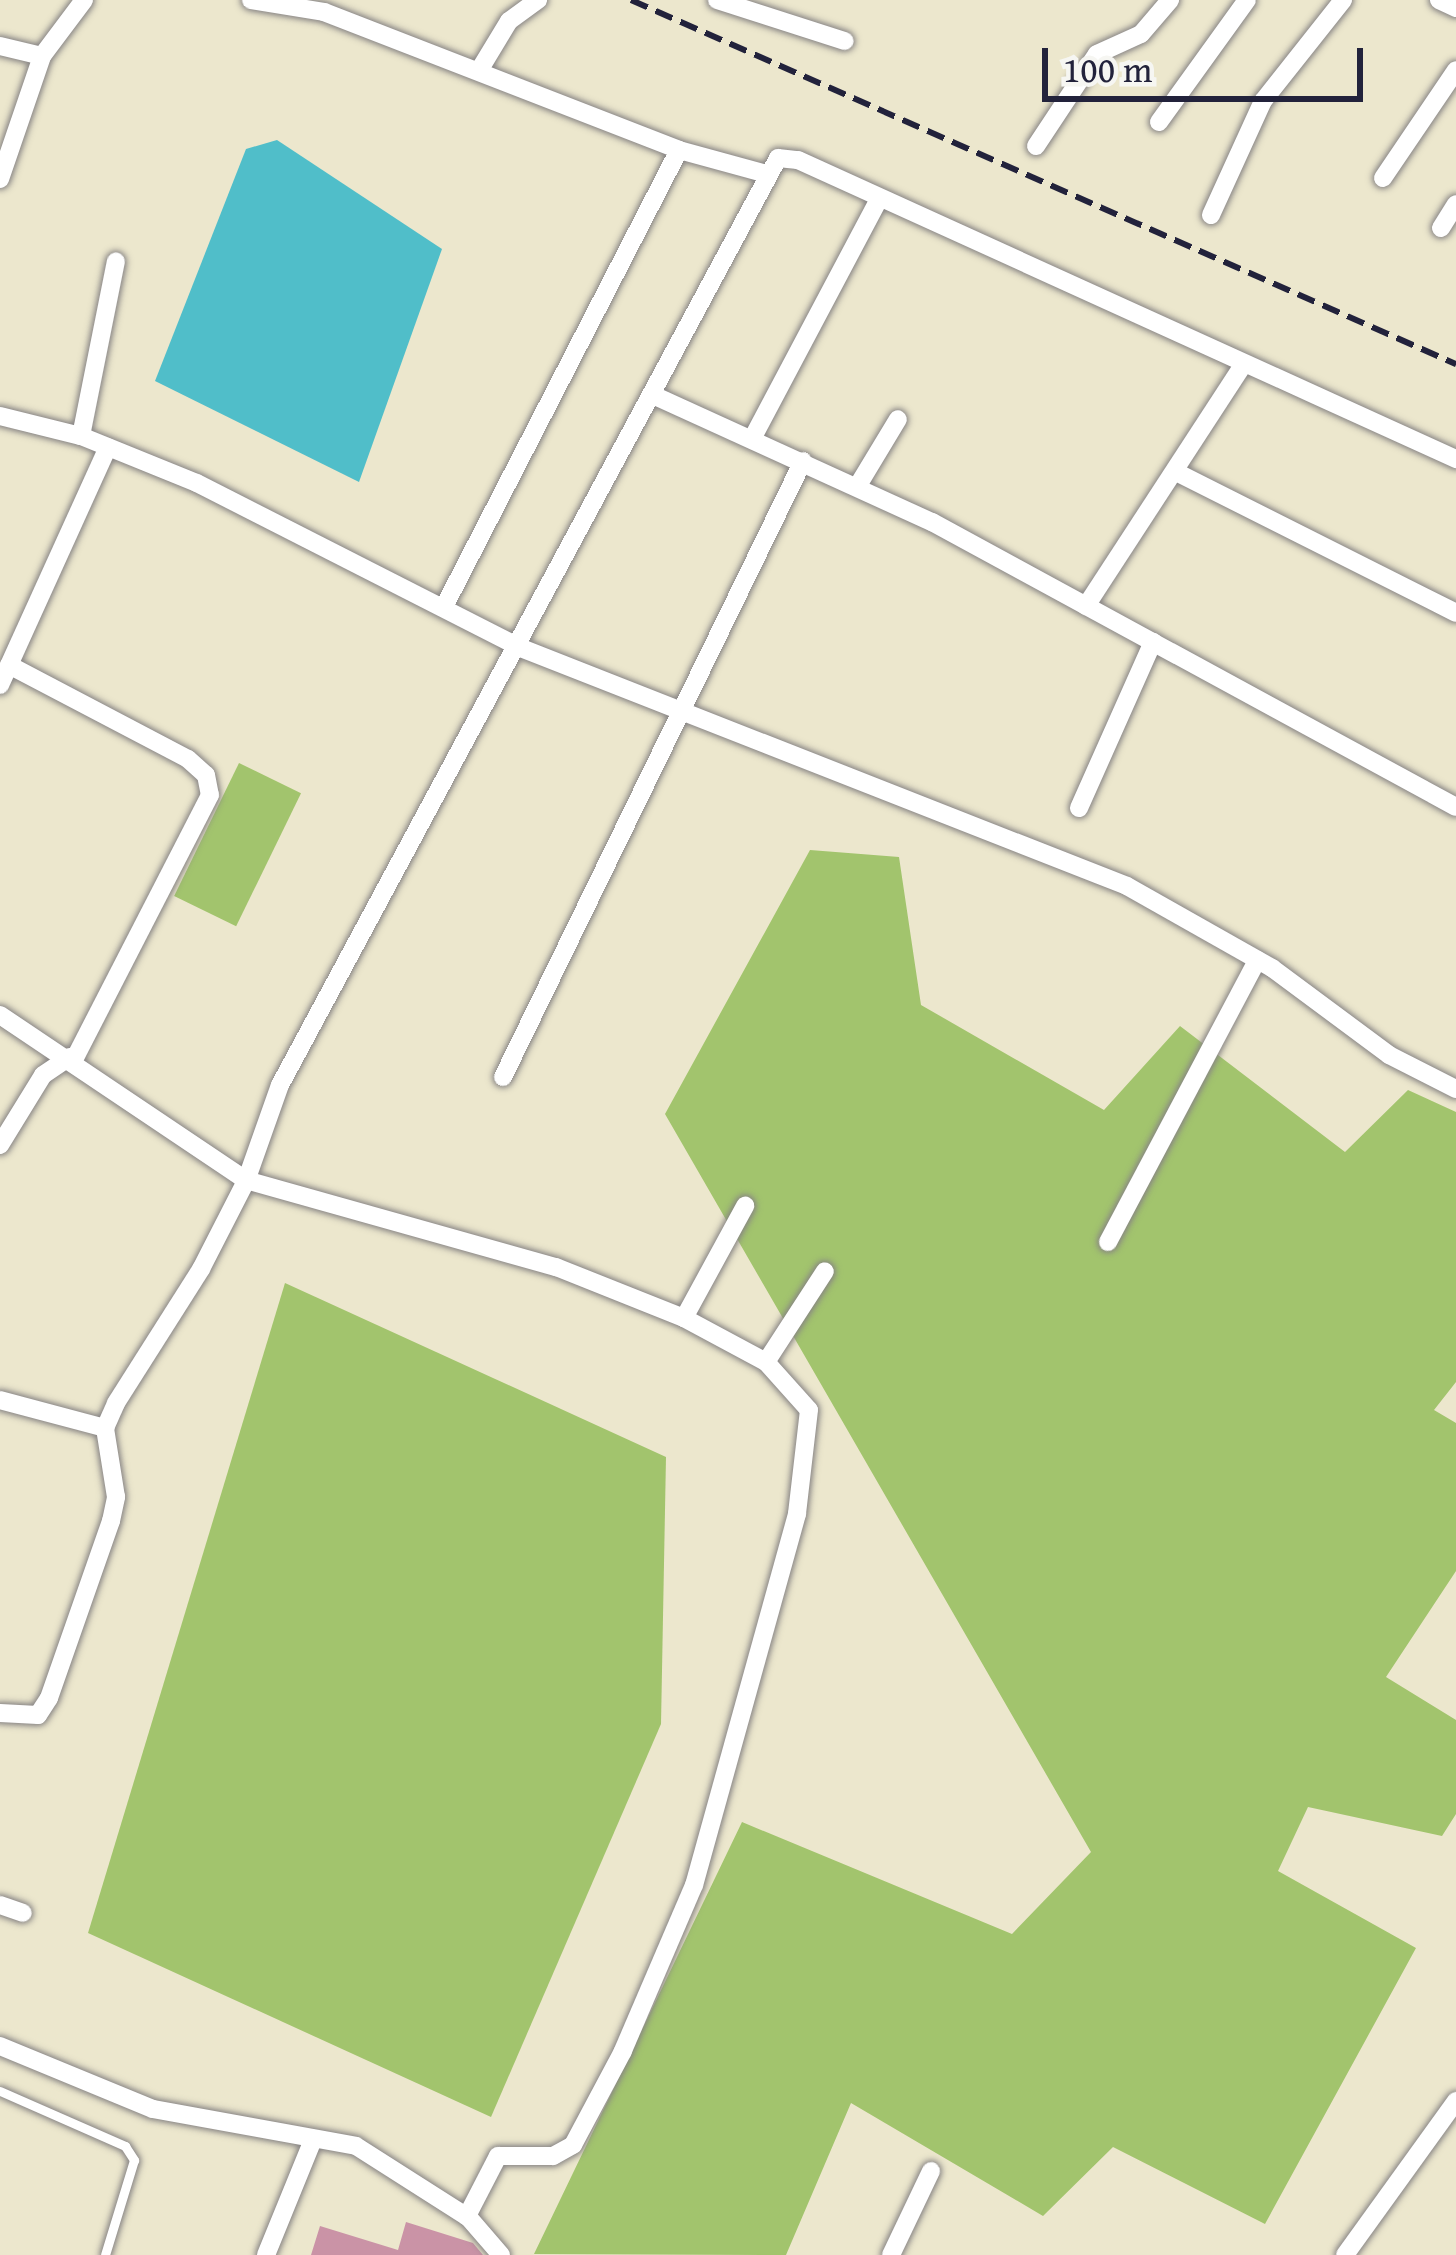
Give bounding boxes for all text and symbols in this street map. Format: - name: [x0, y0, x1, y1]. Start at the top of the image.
- scale bar: [1048, 24, 1369, 98]
- text: 100 m: [1063, 42, 1152, 95]

